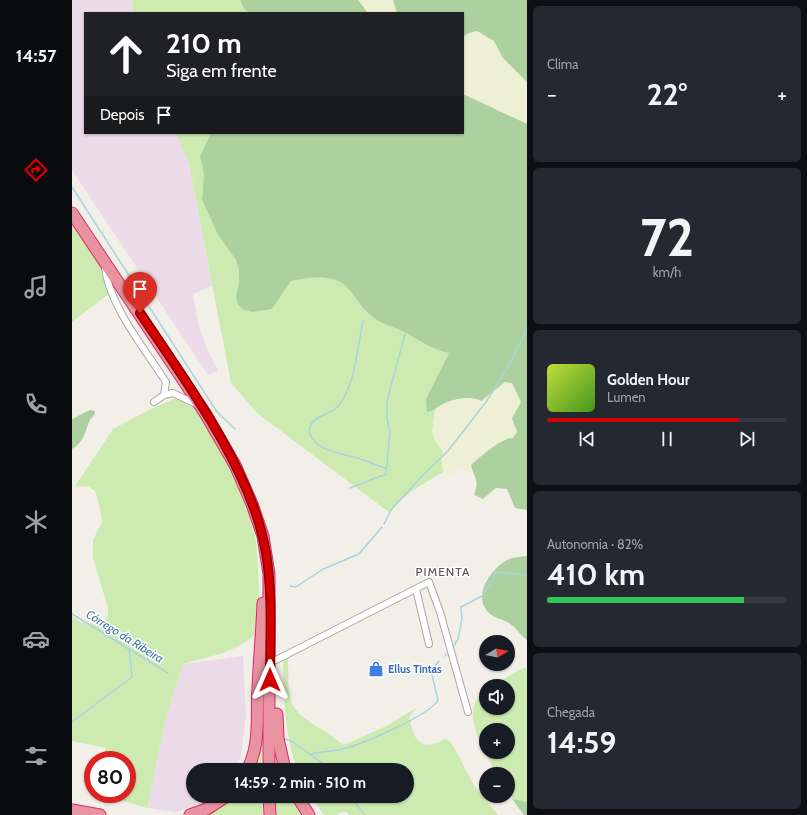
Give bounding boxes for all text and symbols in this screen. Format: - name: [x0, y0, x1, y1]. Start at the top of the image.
- text: 210 m: [166, 26, 242, 60]
- icon: ahead: [100, 28, 152, 80]
- text: 14:57: [16, 45, 56, 67]
- text: Clima: [547, 56, 578, 72]
- text: Siga em frente: [166, 60, 277, 82]
- text: 22°: [647, 76, 687, 113]
- text: −: [547, 81, 557, 108]
- text: +: [777, 81, 787, 108]
- icon: arrive: [153, 104, 175, 126]
- text: Depois: [100, 106, 145, 124]
- icon: directions: [22, 156, 50, 184]
- text: 72: [640, 206, 694, 269]
- text: km/h: [653, 264, 681, 280]
- pin: [123, 272, 157, 313]
- icon: music: [22, 273, 50, 301]
- icon: arrive: [129, 278, 151, 300]
- text: Golden Hour: [607, 371, 690, 389]
- text: Lumen: [607, 389, 646, 405]
- icon: phone: [22, 390, 50, 418]
- icon: previous: [576, 428, 598, 450]
- icon: pause: [656, 428, 678, 450]
- icon: next: [736, 428, 758, 450]
- icon: climate: [22, 508, 50, 536]
- text: Autonomia · 82%: [547, 536, 643, 552]
- text: 410 km: [547, 556, 645, 593]
- district label: PIMENTA: [416, 564, 470, 579]
- water label: Córrego da Ribeira: [84, 606, 166, 666]
- icon: car: [22, 625, 50, 653]
- north arrow: [479, 635, 515, 671]
- map controls: [479, 635, 515, 803]
- position arrow: [249, 659, 291, 701]
- shop icon: Ellus Tintas: [367, 660, 385, 678]
- place label: Ellus Tintas: [388, 662, 442, 676]
- button: sound: [479, 679, 515, 715]
- text: Chegada: [547, 704, 595, 720]
- button: +: [479, 723, 515, 759]
- text: 14:59: [547, 724, 616, 761]
- icon: filters: [22, 742, 50, 770]
- speed limit sign: 80: [84, 751, 136, 803]
- button: −: [479, 767, 515, 803]
- text: 14:59 · 2 min · 510 m: [234, 774, 366, 792]

